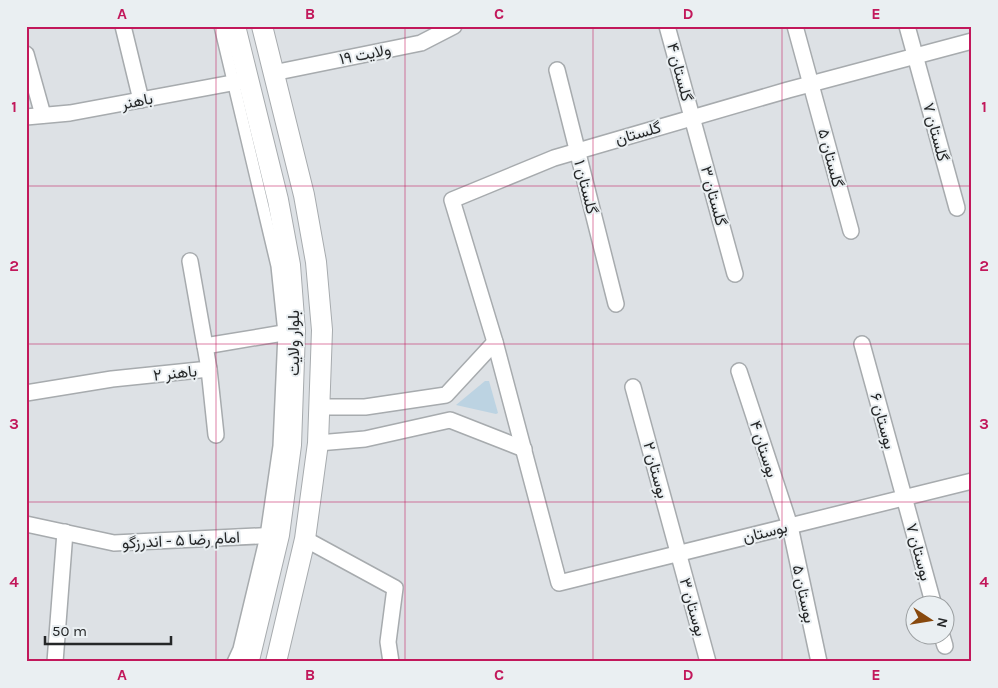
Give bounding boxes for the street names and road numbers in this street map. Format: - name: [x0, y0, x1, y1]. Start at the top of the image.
- street label: ولایت ۱۹: [338, 40, 393, 69]
- street label: گلستان ۴: [663, 41, 697, 103]
- street label: باهنر: [119, 89, 155, 115]
- street label: گلستان ۷: [919, 101, 953, 163]
- street label: گلستان: [613, 117, 663, 149]
- street label: گلستان ۵: [814, 127, 848, 189]
- street label: گلستان ۱: [570, 158, 602, 216]
- street label: گلستان ۳: [697, 164, 731, 228]
- street label: بلوار ولایت: [284, 310, 304, 376]
- street label: باهنر ۲: [152, 361, 198, 386]
- street label: بوستان ۶: [865, 391, 900, 451]
- street label: بوستان ۴: [745, 418, 782, 480]
- street label: بوستان ۲: [638, 440, 673, 501]
- street label: بوستان: [741, 517, 790, 548]
- street label: بوستان ۷: [901, 521, 936, 583]
- street label: امام رضا ۵ - اندرزگو: [121, 527, 241, 554]
- street label: بوستان ۵: [788, 563, 819, 625]
- street label: بوستان ۳: [675, 576, 710, 639]

